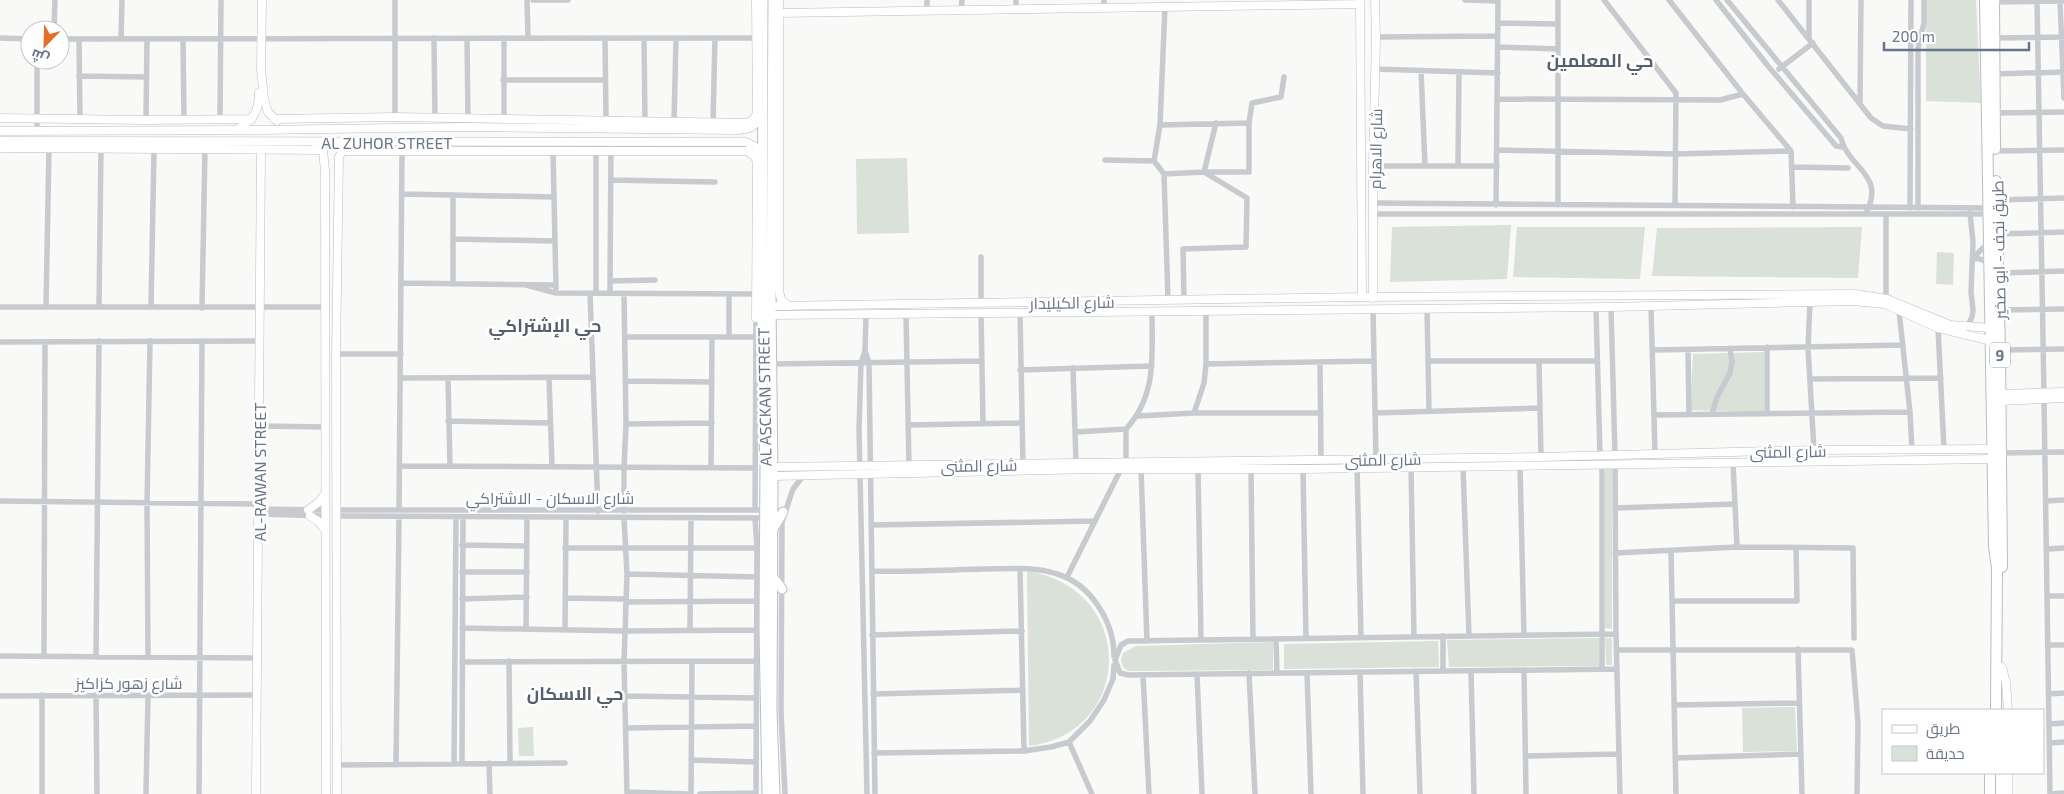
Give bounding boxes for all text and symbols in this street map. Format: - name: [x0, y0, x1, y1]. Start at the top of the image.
- north arrow: [20, 20, 70, 70]
- scale bar: [1884, 20, 2029, 52]
- text: 200 m: [1892, 27, 1935, 45]
- text: ش: [28, 45, 52, 69]
- district label: حي المعلمین: [1547, 49, 1653, 76]
- street label: شارع الاهرام: [1365, 108, 1388, 190]
- street label: AL ZUHOR STREET: [321, 133, 453, 152]
- street label: طريق نجف - ابو صخير: [1987, 180, 2011, 321]
- street label: شارع الكيليدار: [1028, 292, 1115, 315]
- district label: حي الإشتراكي: [489, 314, 601, 341]
- street label: AL ASCKAN STREET: [753, 328, 775, 466]
- road number: 9: [1990, 342, 2010, 368]
- street label: AL-RAWAN STREET: [250, 402, 269, 542]
- street label: شارع المثنى: [1750, 441, 1826, 464]
- street label: شارع المثنى: [1345, 449, 1421, 472]
- street label: شارع المثنى: [941, 455, 1017, 478]
- street label: شارع الاسكان - الاشتراكي: [466, 488, 634, 512]
- street label: شارع زهور كزاكيز: [74, 673, 183, 695]
- district label: حي الاسكان: [527, 682, 623, 709]
- legend: [1882, 709, 2044, 774]
- text: طريق: [1926, 719, 1960, 739]
- text: حديقة: [1926, 744, 1965, 762]

